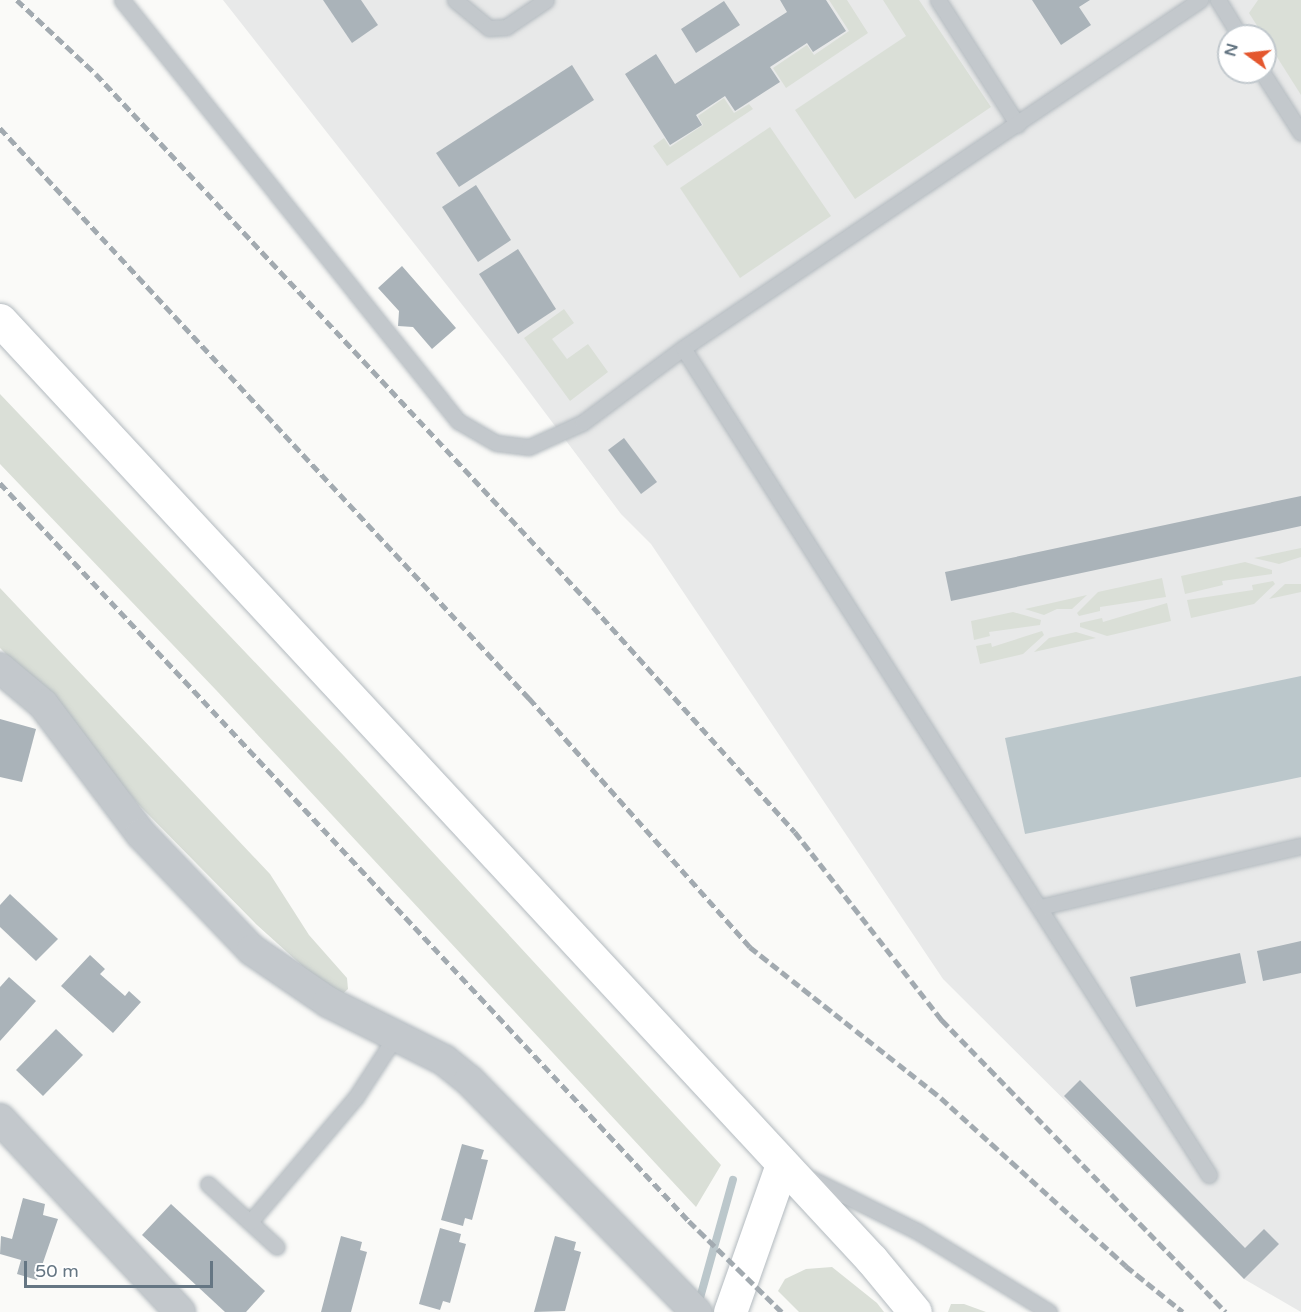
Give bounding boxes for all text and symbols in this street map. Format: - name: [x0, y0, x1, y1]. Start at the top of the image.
- north arrow: [1217, 24, 1277, 84]
- text: N: [1220, 41, 1243, 59]
- scale bar: [27, 1249, 216, 1287]
- text: 50 m: [35, 1260, 79, 1282]

